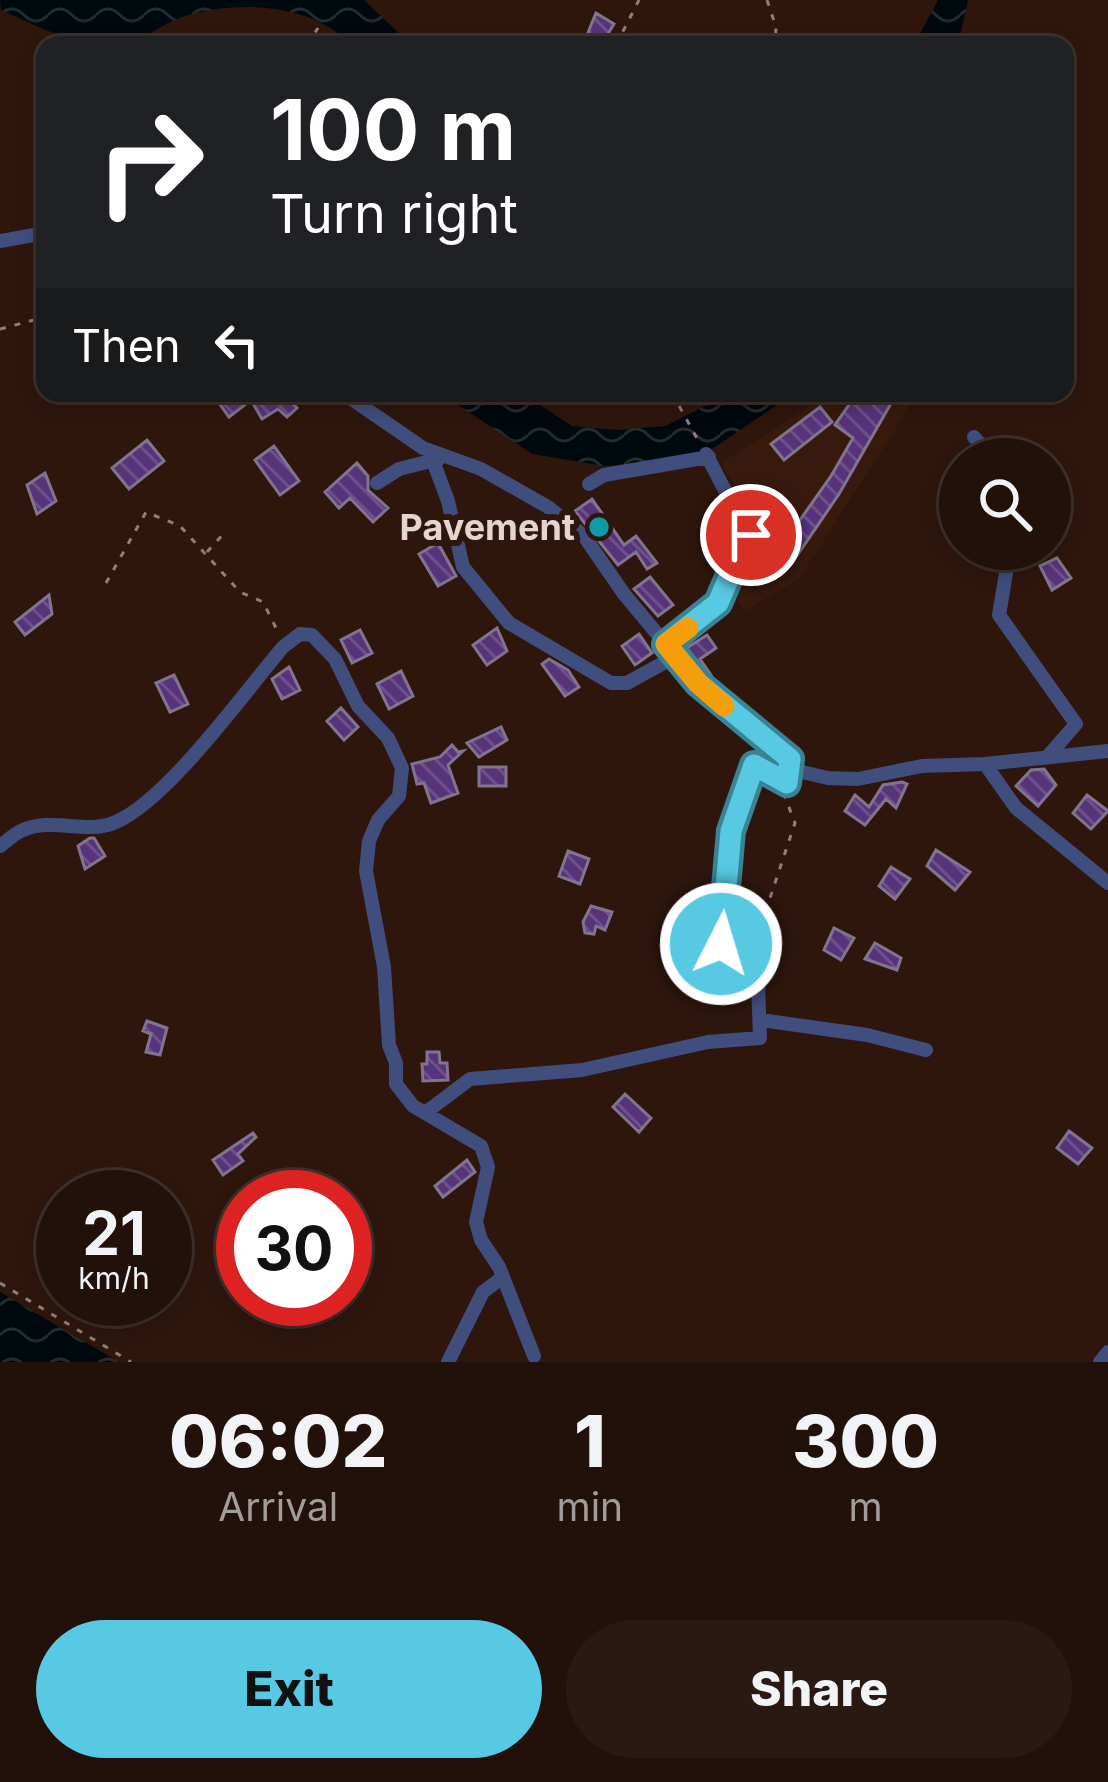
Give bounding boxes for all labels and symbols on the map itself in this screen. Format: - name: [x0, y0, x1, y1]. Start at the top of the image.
- pin: [700, 484, 802, 586]
- place label: Pavement: [400, 505, 575, 549]
- marker: Pavement: [586, 514, 612, 540]
- position arrow: [658, 881, 784, 1007]
- speed limit sign: 30: [216, 1170, 372, 1326]

